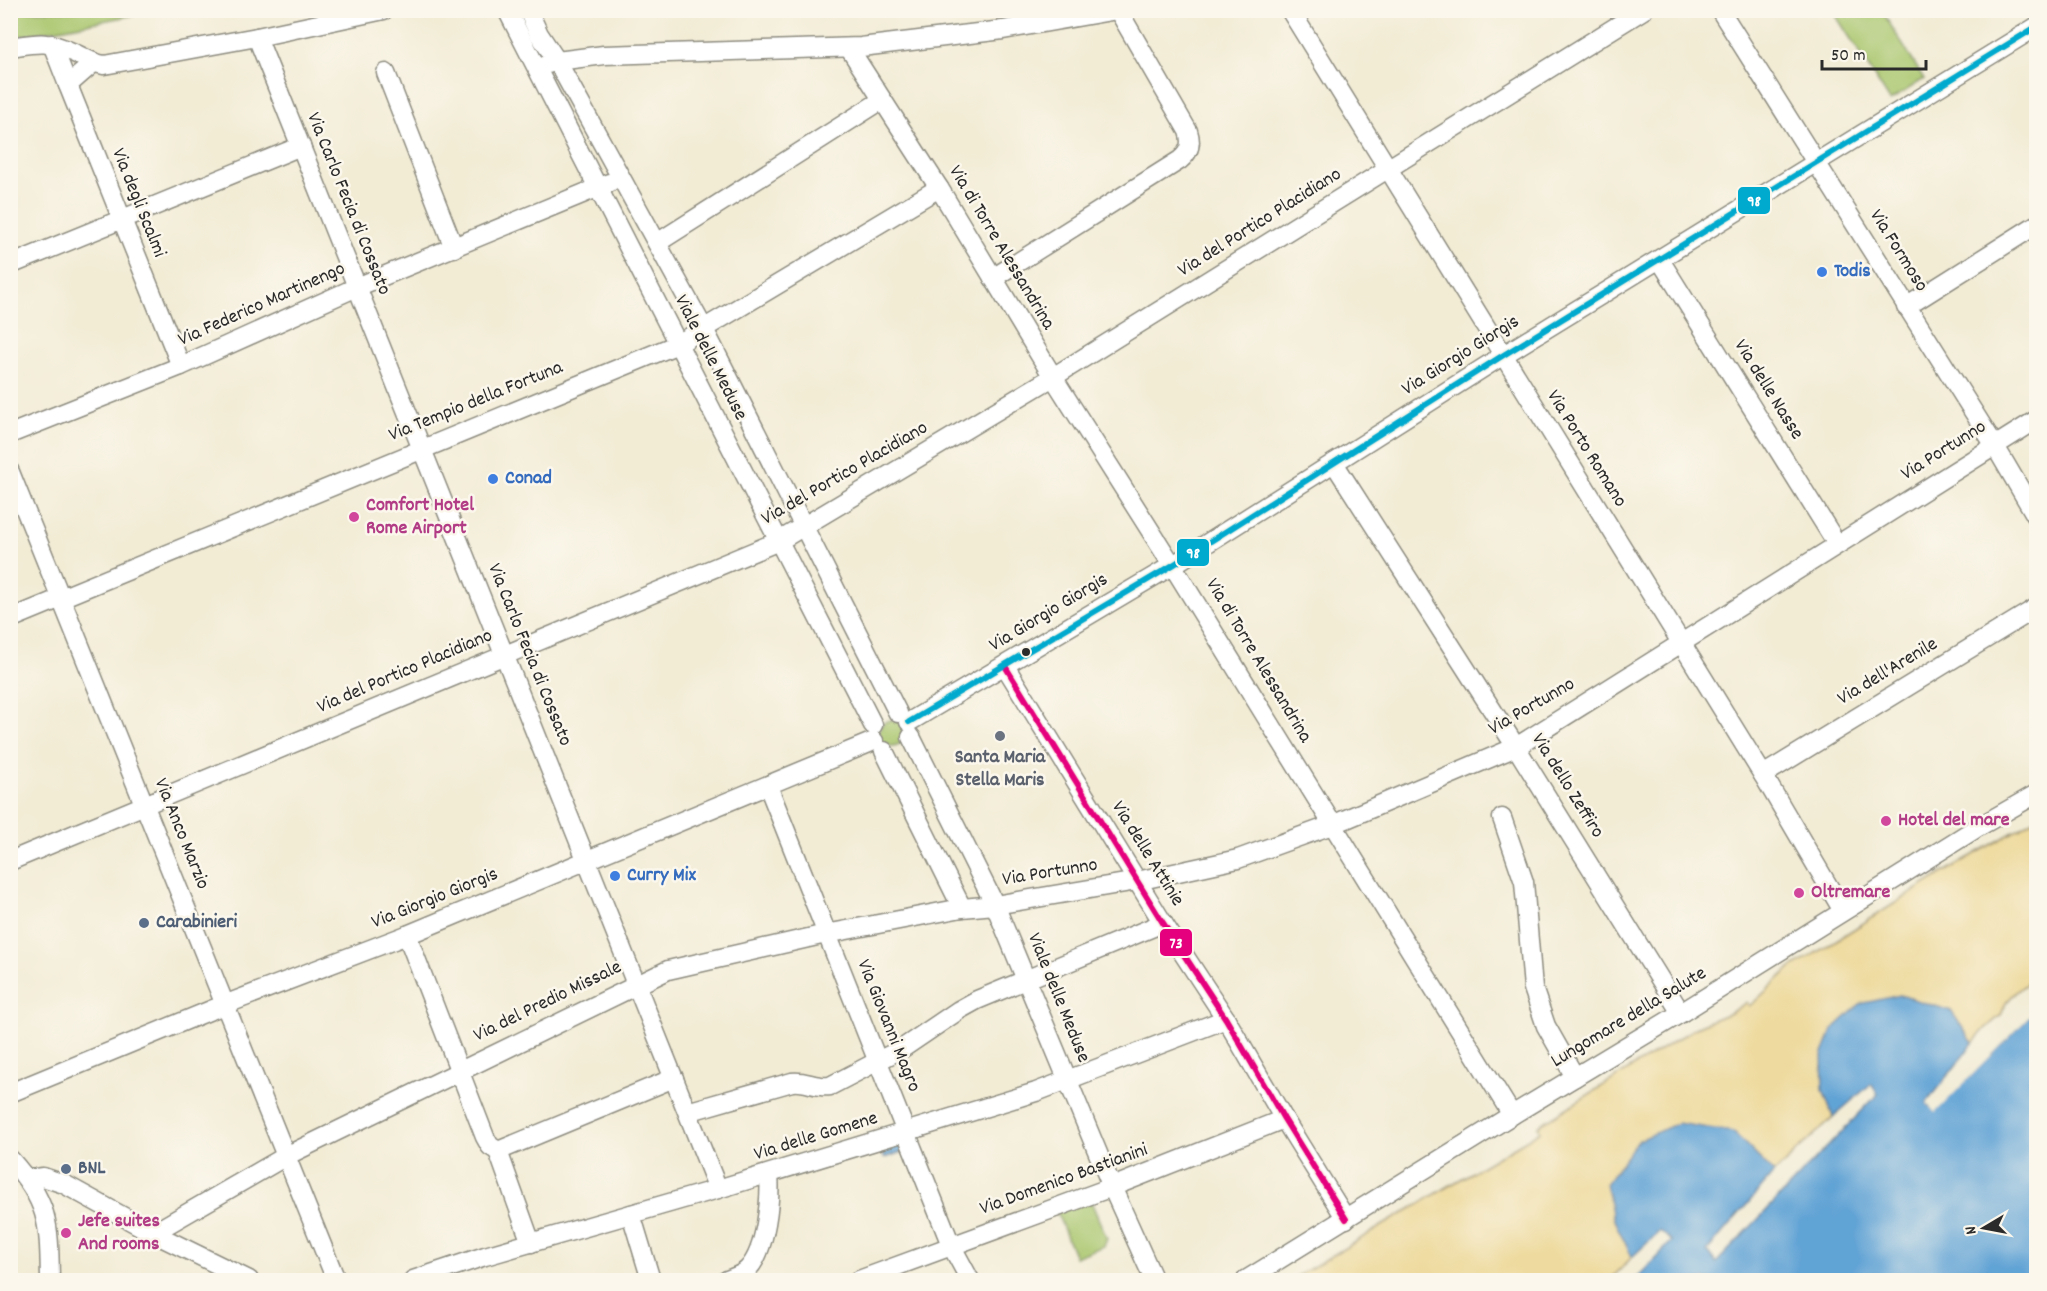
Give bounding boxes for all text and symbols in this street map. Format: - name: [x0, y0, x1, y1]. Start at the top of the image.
- scale bar: [1822, 33, 1926, 71]
- text: 50 m: [1831, 44, 1866, 69]
- street label: Via Carlo Fecia di Cossato: [299, 109, 397, 299]
- street label: Via degli Scalmi: [103, 144, 173, 262]
- street label: Via di Torre Alessandrina: [941, 161, 1062, 336]
- street label: Via del Portico Placidiano: [1173, 161, 1347, 285]
- line badge: 98: [1737, 186, 1771, 215]
- text: 98: [1747, 191, 1761, 214]
- street label: Via Formoso: [1862, 204, 1934, 298]
- street label: Via Federico Martinengo: [174, 256, 350, 354]
- place label: Todis: [1834, 258, 1871, 286]
- marker: Todis: [1815, 265, 1829, 279]
- street label: Viale delle Meduse: [666, 290, 754, 426]
- street label: Via Giorgio Giorgis: [1397, 309, 1525, 403]
- street label: Via delle Nasse: [1726, 335, 1810, 446]
- street label: Via Tempio della Fortuna: [385, 354, 568, 450]
- street label: Via Porto Romano: [1539, 385, 1633, 513]
- street label: Via Portunno: [1896, 414, 1992, 488]
- street label: Via del Portico Placidiano: [757, 415, 934, 533]
- place label: Conad: [505, 465, 552, 493]
- marker: Conad: [486, 472, 500, 486]
- place label: Comfort Hotel Rome Airport: [366, 492, 474, 543]
- marker: Comfort Hotel Rome Airport: [347, 510, 361, 524]
- line badge: 98: [1176, 538, 1210, 567]
- text: 98: [1186, 543, 1200, 566]
- street label: Via Carlo Fecia di Cossato: [480, 560, 578, 750]
- street label: Via Giorgio Giorgis: [984, 566, 1114, 660]
- street label: Via di Torre Alessandrina: [1198, 574, 1319, 749]
- street label: Via del Portico Placidiano: [313, 622, 497, 722]
- street label: Via dell'Arenile: [1833, 631, 1944, 713]
- unlabelled marker: [1020, 646, 1032, 658]
- street label: Via Portunno: [1483, 671, 1581, 743]
- street label: Via dello Zeffiro: [1524, 728, 1610, 844]
- marker: Santa Maria Stella Maris: [993, 729, 1007, 743]
- place label: Santa Maria Stella Maris: [955, 744, 1046, 795]
- street label: Via Anco Marzio: [146, 774, 216, 894]
- street label: Via delle Attinie: [1103, 796, 1191, 912]
- place label: Hotel del mare: [1898, 807, 2010, 835]
- marker: Hotel del mare: [1879, 814, 1893, 828]
- street label: Via Portunno: [1000, 852, 1100, 894]
- street label: Via Giorgio Giorgis: [368, 861, 502, 937]
- place label: Curry Mix: [627, 862, 696, 890]
- marker: Curry Mix: [608, 869, 622, 883]
- place label: Oltremare: [1811, 879, 1890, 907]
- marker: Oltremare: [1792, 886, 1806, 900]
- place label: Carabinieri: [156, 909, 237, 937]
- marker: Carabinieri: [137, 916, 151, 930]
- line badge: 73: [1159, 928, 1193, 957]
- street label: Viale delle Meduse: [1019, 929, 1097, 1067]
- text: 73: [1169, 933, 1183, 956]
- street label: Via del Predio Missale: [469, 954, 627, 1050]
- street label: Via Giovanni Magro: [849, 956, 927, 1096]
- street label: Lungomare della Salute: [1546, 960, 1712, 1076]
- street label: Via delle Gomene: [751, 1105, 881, 1169]
- street label: Via Domenico Bastianini: [976, 1136, 1152, 1223]
- place label: BNL: [78, 1155, 106, 1183]
- marker: BNL: [59, 1162, 73, 1176]
- north arrow: [1954, 1198, 2014, 1258]
- place label: Jefe suites And rooms: [78, 1208, 160, 1259]
- text: N: [1960, 1224, 1984, 1236]
- marker: Jefe suites And rooms: [59, 1226, 73, 1240]

